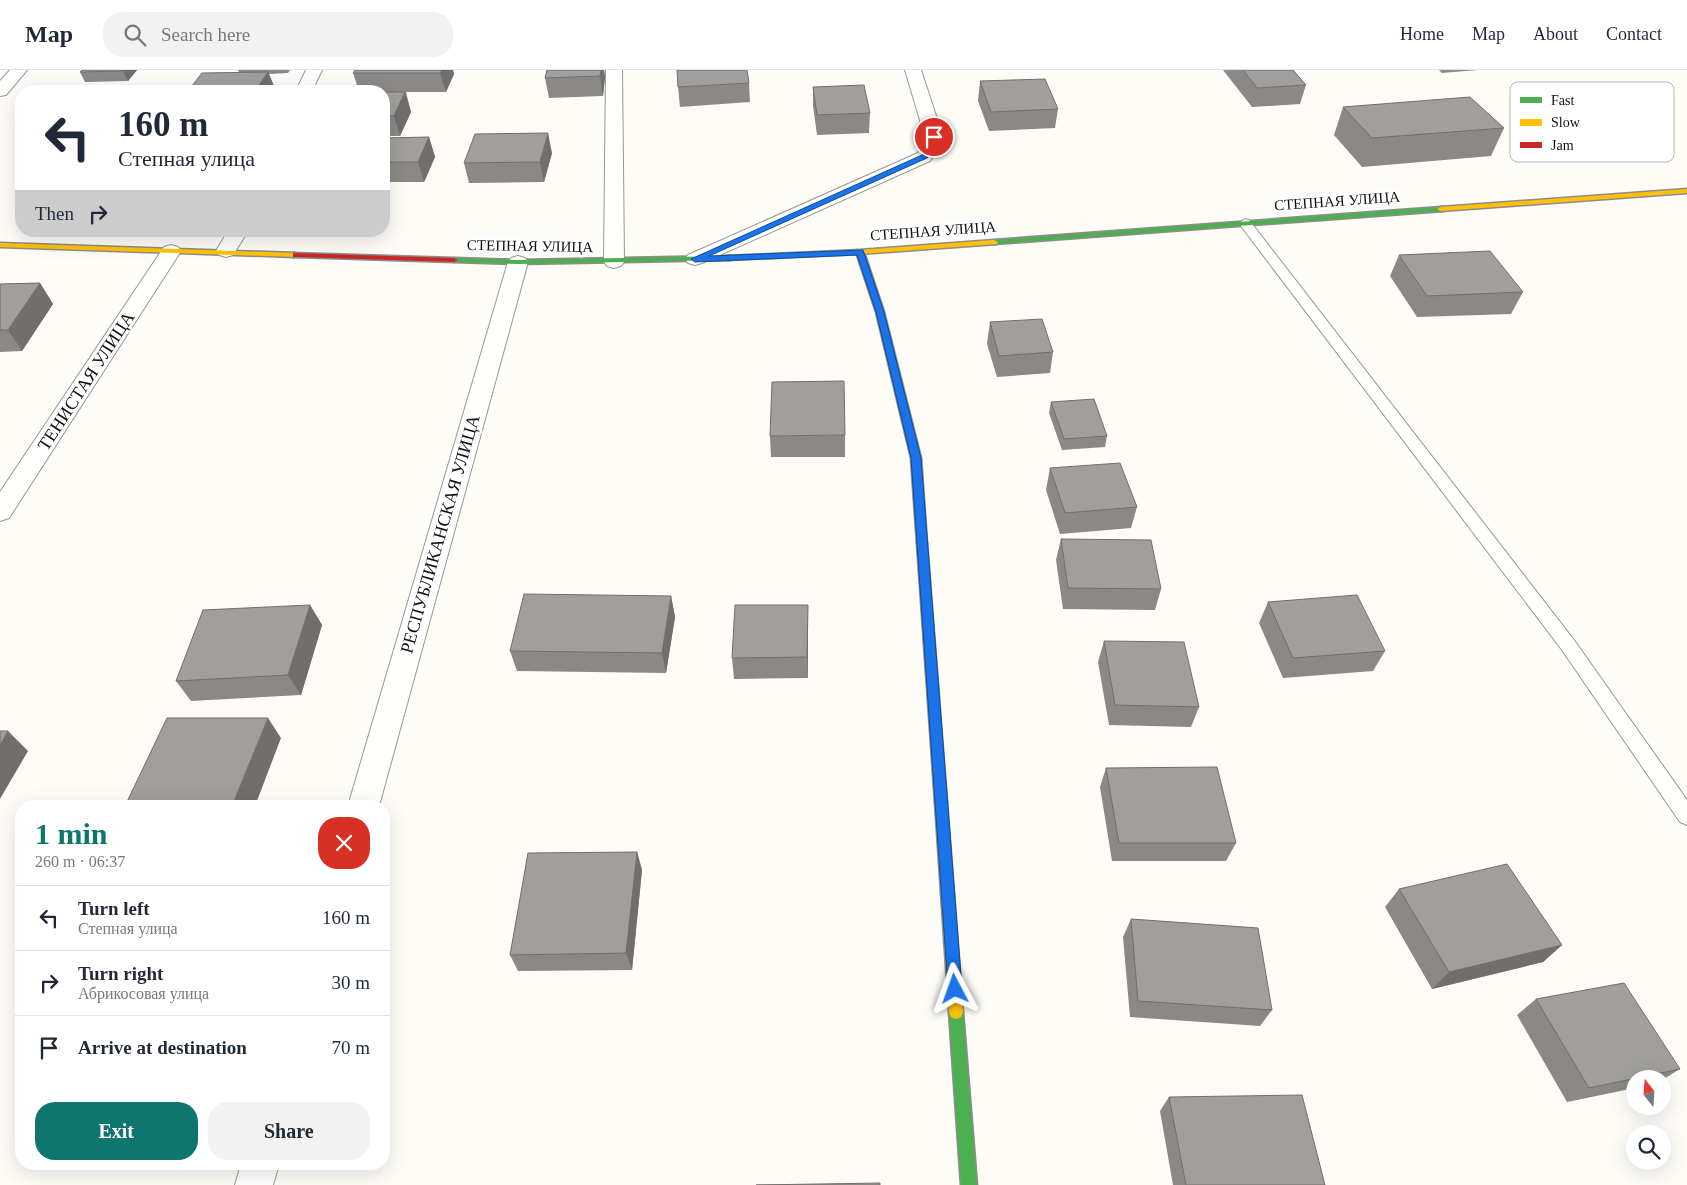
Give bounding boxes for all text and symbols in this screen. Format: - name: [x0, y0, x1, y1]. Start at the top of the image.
- search box: [103, 12, 453, 57]
- text: Map: [25, 21, 73, 47]
- icon: search: [121, 21, 149, 49]
- text: Search here: [161, 24, 250, 45]
- text: Home: [1400, 24, 1444, 44]
- text: Map: [1472, 24, 1505, 44]
- text: About: [1533, 24, 1578, 44]
- text: Contact: [1606, 24, 1662, 44]
- legend: [1510, 82, 1674, 162]
- text: Fast: [1551, 93, 1574, 108]
- icon: left: [35, 105, 100, 170]
- text: 160 m: [118, 105, 208, 144]
- text: Slow: [1551, 115, 1581, 130]
- pin: [913, 116, 955, 158]
- icon: arrive: [920, 123, 948, 151]
- text: Jam: [1551, 138, 1574, 153]
- text: Степная улица: [118, 146, 255, 171]
- street label: СТЕПНАЯ УЛИЦА: [1274, 189, 1401, 213]
- icon: right: [84, 200, 112, 228]
- text: Then: [35, 203, 74, 224]
- street label: СТЕПНАЯ УЛИЦА: [870, 219, 997, 243]
- street label: СТЕПНАЯ УЛИЦА: [467, 237, 593, 255]
- street label: ТЕНИСТАЯ УЛИЦА: [34, 308, 138, 454]
- street label: РЕСПУБЛИКАНСКАЯ УЛИЦА: [396, 412, 484, 656]
- text: 1 min: [35, 817, 108, 850]
- button: close: [318, 817, 370, 869]
- text: 260 m · 06:37: [35, 853, 125, 870]
- text: Turn left: [78, 898, 150, 919]
- icon: left: [35, 904, 63, 932]
- text: 160 m: [322, 907, 370, 928]
- text: Степная улица: [78, 920, 178, 937]
- position arrow: [928, 962, 980, 1014]
- text: Turn right: [78, 963, 163, 984]
- icon: right: [35, 969, 63, 997]
- text: 30 m: [331, 972, 370, 993]
- text: Абрикосовая улица: [78, 985, 209, 1002]
- icon: arrive: [35, 1034, 63, 1062]
- text: Arrive at destination: [78, 1037, 247, 1058]
- text: 70 m: [331, 1037, 370, 1058]
- north arrow: [1626, 1070, 1671, 1115]
- map controls: [1626, 1070, 1671, 1170]
- button: Exit: [35, 1102, 198, 1160]
- button: Share: [208, 1102, 370, 1160]
- button: search: [1626, 1125, 1671, 1170]

